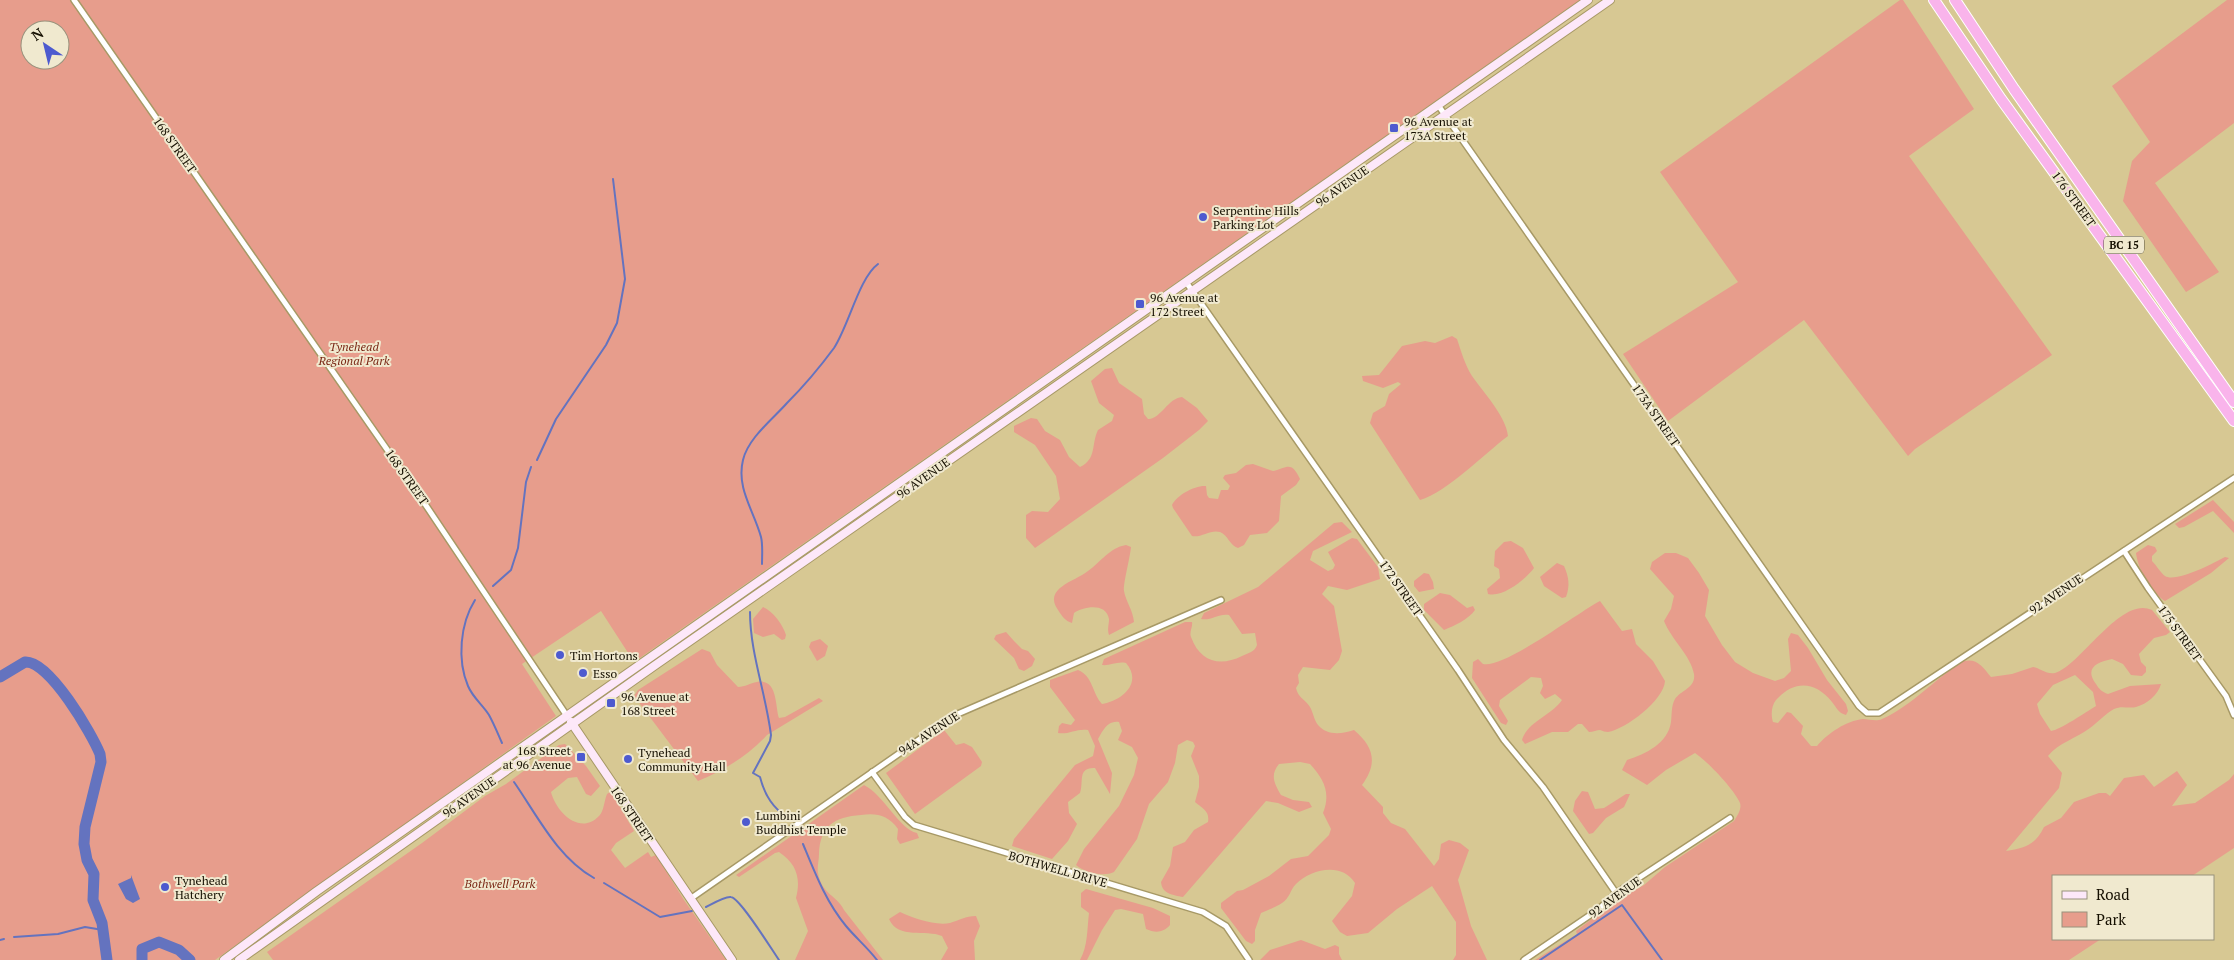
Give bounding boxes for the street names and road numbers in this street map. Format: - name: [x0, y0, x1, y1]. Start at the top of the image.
- street label: 168 STREET: [150, 114, 200, 176]
- street label: 96 AVENUE: [1313, 162, 1371, 210]
- street label: 176 STREET: [2049, 168, 2100, 230]
- road number: BC 15: [2104, 236, 2144, 254]
- street label: 173A STREET: [1629, 381, 1683, 450]
- street label: 168 STREET: [382, 446, 432, 508]
- street label: 96 AVENUE: [894, 454, 952, 502]
- street label: 172 STREET: [1376, 557, 1426, 619]
- street label: 92 AVENUE: [2026, 571, 2086, 617]
- street label: 175 STREET: [2155, 602, 2206, 664]
- street label: 94A AVENUE: [896, 708, 962, 758]
- street label: 96 AVENUE: [440, 773, 498, 821]
- street label: 168 STREET: [608, 783, 657, 846]
- street label: BOTHWELL DRIVE: [1007, 848, 1109, 890]
- street label: 92 AVENUE: [1586, 873, 1644, 921]

